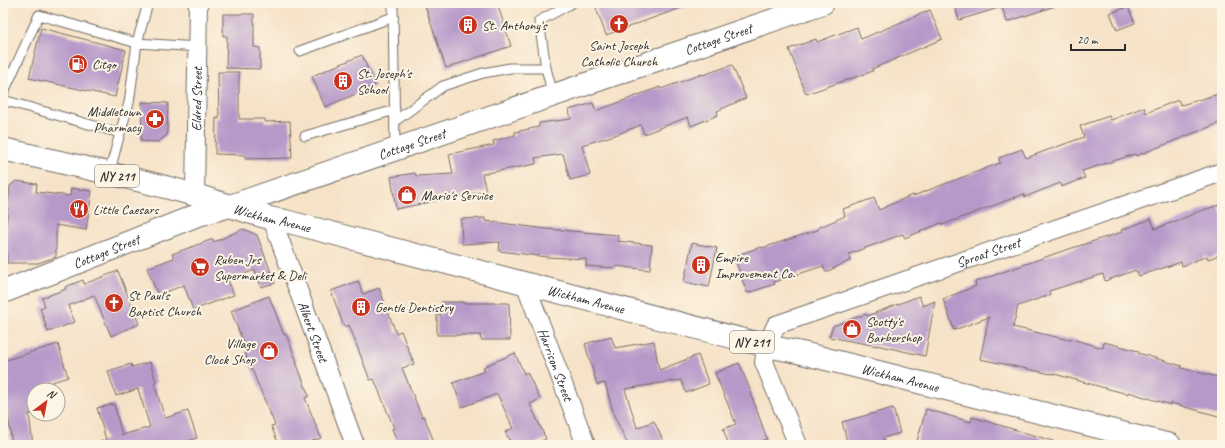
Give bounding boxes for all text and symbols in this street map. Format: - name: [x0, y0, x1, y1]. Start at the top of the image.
- church icon: Saint Joseph Catholic Church: [608, 13, 630, 35]
- building icon: St. Anthony's: [457, 14, 479, 36]
- place label: St. Anthony's: [482, 17, 548, 34]
- street label: Cottage Street: [683, 19, 757, 59]
- scale bar: [1071, 26, 1125, 52]
- text: 20 m: [1077, 32, 1099, 48]
- place label: Saint Joseph Catholic Church: [581, 37, 658, 70]
- fuel station icon: Citgo: [67, 53, 89, 75]
- place label: Citgo: [92, 56, 118, 73]
- street label: Eldred Street: [188, 65, 206, 131]
- place label: St. Joseph's School: [357, 65, 413, 98]
- building icon: St. Joseph's School: [332, 70, 354, 92]
- place label: Middletown Pharmacy: [87, 103, 142, 136]
- pharmacy icon: Middletown Pharmacy: [144, 108, 166, 130]
- street label: Cottage Street: [376, 124, 450, 164]
- road number: NY 211: [95, 165, 139, 187]
- shop icon: Mario's Service: [396, 184, 418, 206]
- place label: Mario's Service: [421, 187, 494, 204]
- restaurant icon: Little Caesars: [68, 198, 90, 220]
- street label: Wickham Avenue: [231, 200, 314, 237]
- place label: Little Caesars: [93, 201, 160, 218]
- street label: Cottage Street: [71, 230, 144, 272]
- street label: Sproat Street: [954, 233, 1025, 272]
- place label: Empire Improvement Co.: [715, 249, 795, 282]
- place label: Ruben Jrs Supermarket & Deli: [214, 251, 308, 284]
- building icon: Empire Improvement Co.: [690, 254, 712, 276]
- supermarket icon: Ruben Jrs Supermarket & Deli: [189, 256, 211, 278]
- street label: Wickham Avenue: [545, 281, 627, 318]
- place label: St Paul's Baptist Church: [128, 287, 202, 320]
- church icon: St Paul's Baptist Church: [103, 292, 125, 314]
- building icon: Gentle Dentistry: [350, 296, 372, 318]
- street label: Albert Street: [294, 299, 332, 366]
- place label: Gentle Dentistry: [375, 299, 454, 316]
- place label: Scotty's Barbershop: [866, 313, 922, 346]
- shop icon: Scotty's Barbershop: [841, 318, 863, 340]
- street label: Harrison Street: [534, 326, 577, 405]
- road number: NY 211: [730, 331, 774, 353]
- place label: Village Clock Shop: [204, 335, 256, 368]
- shop icon: Village Clock Shop: [258, 340, 280, 362]
- street label: Wickham Avenue: [860, 360, 942, 396]
- north arrow: [26, 382, 66, 422]
- text: N: [45, 386, 60, 402]

